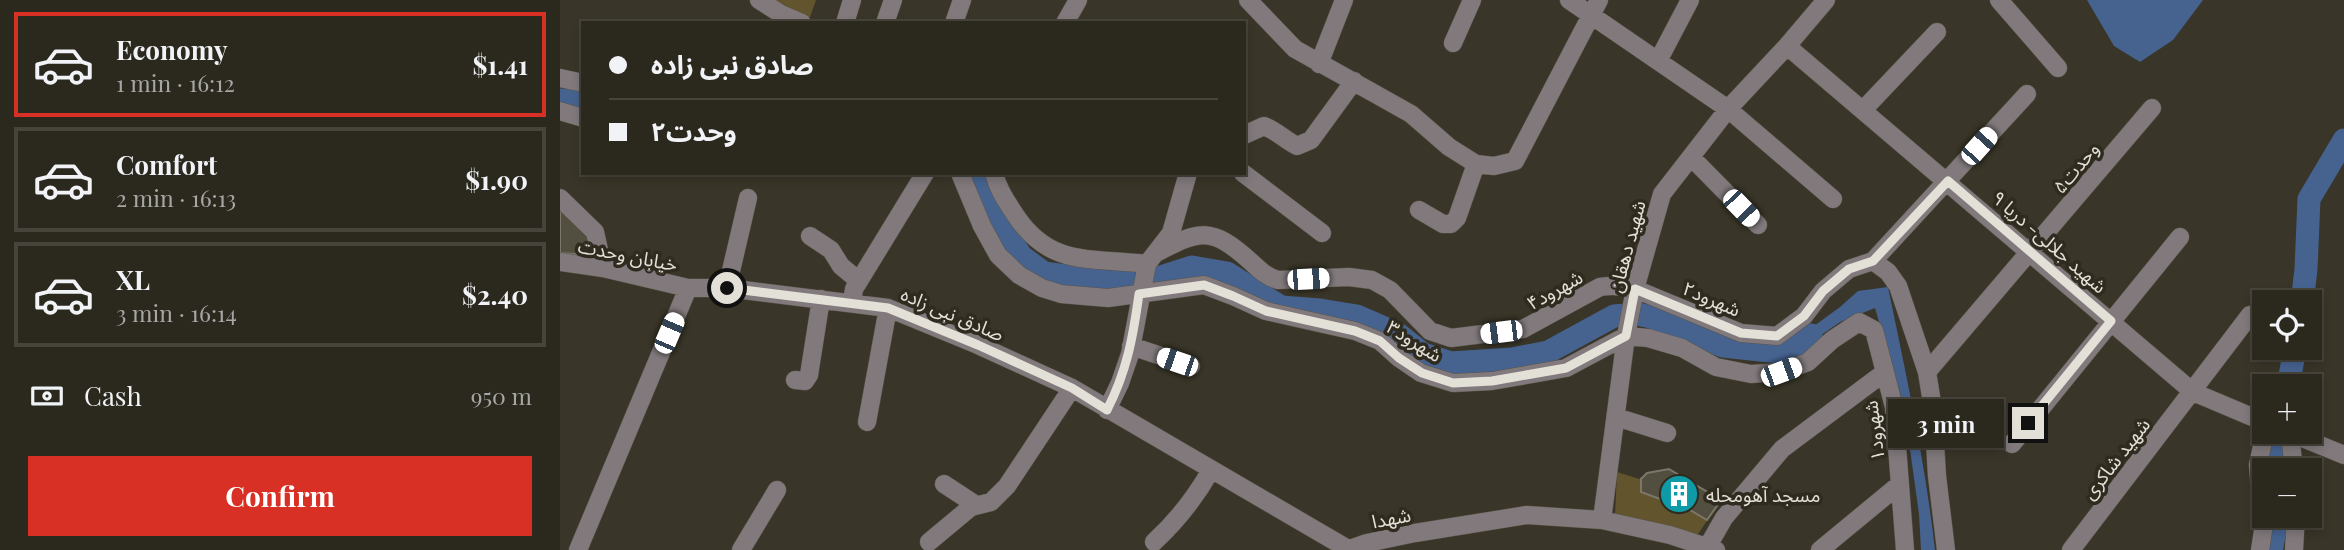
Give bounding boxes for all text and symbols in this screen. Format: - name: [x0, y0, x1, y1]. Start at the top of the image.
- text: Economy: [116, 32, 227, 67]
- icon: car: [32, 33, 95, 96]
- text: صادق نبی زاده: [651, 46, 814, 81]
- text: $1.41: [472, 47, 528, 82]
- text: 1 min · 16:12: [116, 67, 235, 98]
- text: وحدت۲: [651, 113, 737, 148]
- car: [1958, 123, 2001, 169]
- street label: وحدت۵: [2046, 136, 2104, 198]
- text: Comfort: [116, 147, 217, 182]
- icon: car: [32, 148, 95, 211]
- text: $1.90: [465, 162, 528, 197]
- text: 2 min · 16:13: [116, 182, 236, 213]
- street label: شهید جلالی- دریا ۹: [1987, 184, 2113, 298]
- car: [1719, 186, 1764, 230]
- street label: شهید دهقان: [1601, 197, 1651, 295]
- street label: خیابان وحدت: [576, 232, 680, 276]
- text: XL: [116, 262, 150, 297]
- icon: car: [32, 263, 95, 326]
- street label: شهرود۴: [1521, 263, 1587, 315]
- car: [1287, 267, 1330, 291]
- route start: [711, 272, 743, 304]
- street label: شهرود۲: [1679, 274, 1745, 322]
- text: $2.40: [462, 277, 528, 312]
- street label: صادق نبی زاده: [898, 280, 1008, 346]
- map controls: [2252, 290, 2322, 528]
- button: locate: [2252, 290, 2322, 360]
- text: 3 min · 16:14: [116, 297, 237, 328]
- car: [652, 310, 687, 356]
- street label: شهرود۳: [1382, 313, 1448, 367]
- car: [1479, 319, 1524, 345]
- car: [1154, 345, 1201, 379]
- car: [1758, 355, 1805, 389]
- button: +: [2252, 374, 2322, 444]
- icon: cash: [28, 377, 66, 415]
- text: Cash: [84, 378, 142, 413]
- text: 950 m: [471, 380, 532, 411]
- callout: 3 min: [1888, 398, 2004, 448]
- street label: شهرود۱: [1856, 399, 1890, 463]
- route end: [2012, 407, 2044, 439]
- text: 3 min: [1917, 408, 1975, 439]
- street label: شهید شاکری: [2075, 412, 2155, 504]
- button: Confirm: [28, 456, 532, 536]
- button: −: [2252, 458, 2322, 528]
- building icon: مسجد آهومحله: [1658, 473, 1700, 515]
- place label: مسجد آهومحله: [1706, 481, 1820, 507]
- street label: شهدا: [1369, 501, 1413, 533]

